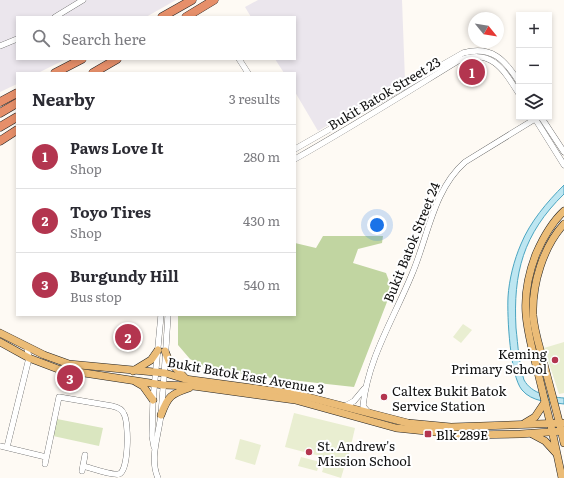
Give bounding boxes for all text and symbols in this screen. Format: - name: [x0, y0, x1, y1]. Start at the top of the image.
- north arrow: [468, 12, 504, 48]
- map controls: [516, 12, 552, 120]
- button: +: [516, 12, 552, 48]
- search box: [16, 16, 296, 60]
- icon: search: [30, 27, 52, 49]
- text: Search here: [62, 27, 146, 50]
- button: −: [516, 48, 552, 84]
- street label: Bukit Batok Street 23: [324, 52, 444, 134]
- pin: 1: [459, 57, 485, 87]
- button: layers: [516, 84, 552, 120]
- text: Nearby: [32, 86, 95, 111]
- text: 3 results: [229, 89, 280, 108]
- text: Paws Love It: [70, 136, 164, 159]
- text: 1: [42, 147, 48, 166]
- text: 280 m: [244, 147, 280, 166]
- text: Shop: [70, 159, 102, 178]
- street label: Bukit Batok Street 24: [378, 179, 444, 305]
- text: Toyo Tires: [70, 200, 151, 223]
- text: 2: [42, 211, 48, 230]
- text: 430 m: [243, 211, 280, 230]
- your location: [367, 215, 387, 235]
- text: Shop: [70, 223, 102, 242]
- text: Burgundy Hill: [70, 264, 179, 287]
- text: 3: [41, 275, 49, 294]
- text: 540 m: [244, 275, 280, 294]
- text: Bus stop: [70, 287, 122, 306]
- pin: 2: [115, 322, 141, 352]
- place label: Keming Primary School: [451, 344, 548, 378]
- street label: Bukit Batok East Avenue 3: [166, 352, 326, 398]
- marker: Keming Primary School: [550, 355, 560, 365]
- pin: 3: [57, 363, 83, 393]
- place label: Caltex Bukit Batok Service Station: [392, 381, 507, 415]
- marker: Caltex Bukit Batok Service Station: [379, 392, 389, 402]
- place label: Blk 289E: [436, 425, 488, 444]
- marker: Blk 289E: [423, 429, 433, 439]
- place label: St. Andrew's Mission School: [317, 436, 412, 470]
- marker: St. Andrew's Mission School: [304, 447, 314, 457]

